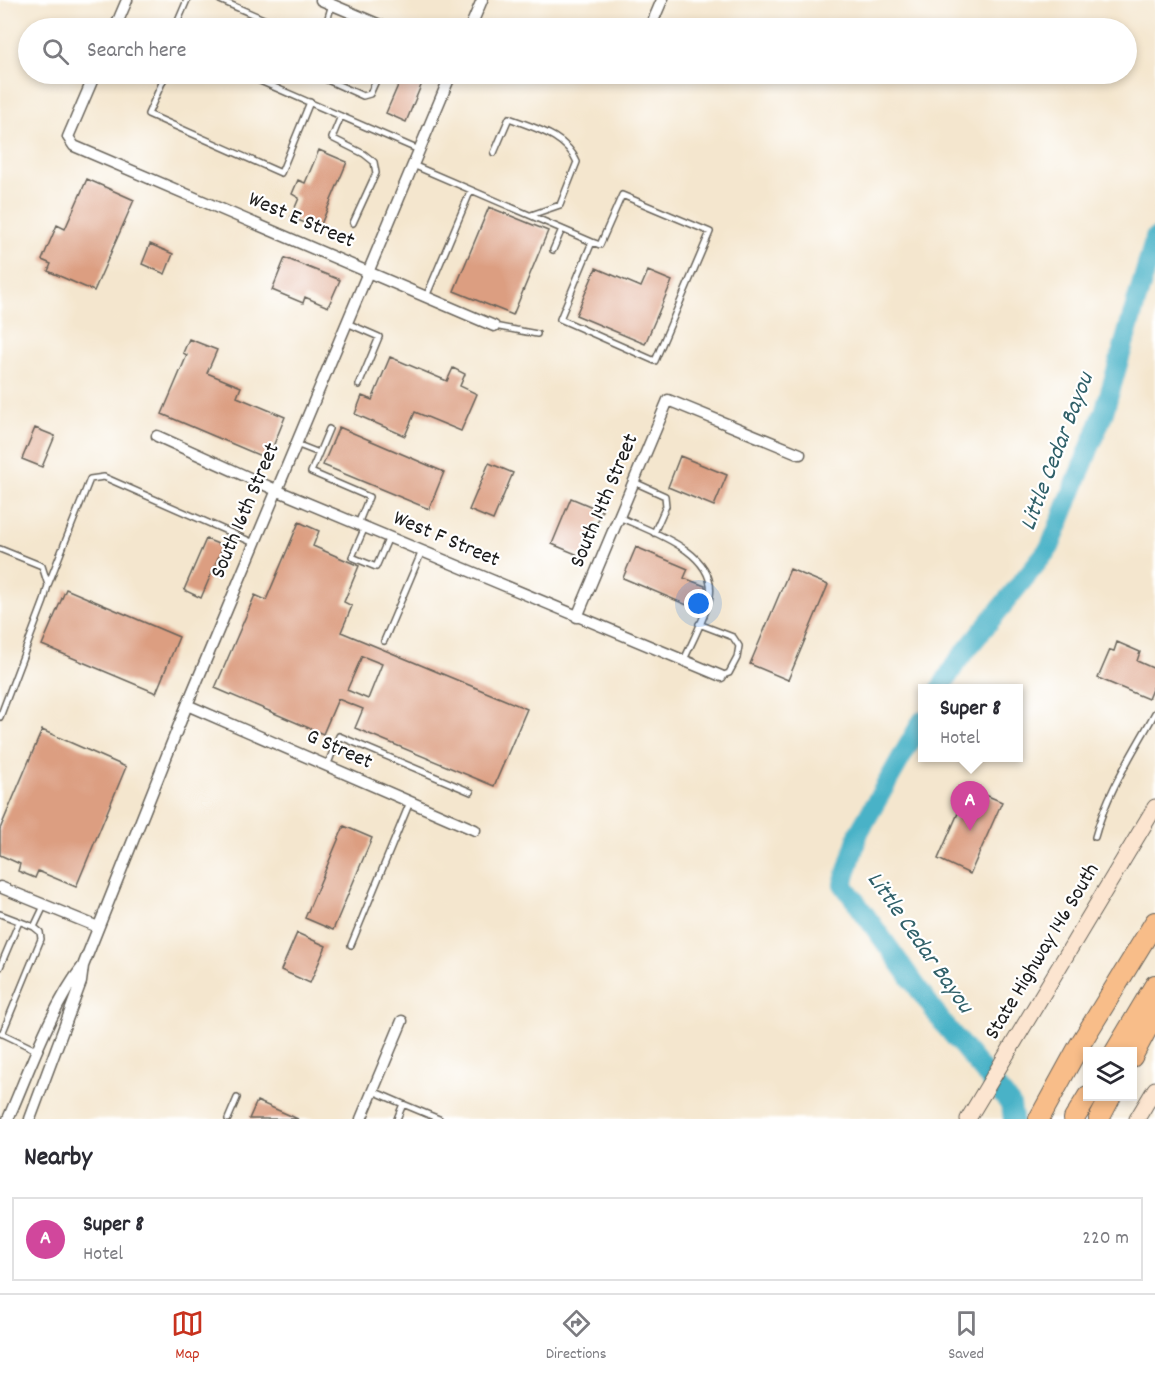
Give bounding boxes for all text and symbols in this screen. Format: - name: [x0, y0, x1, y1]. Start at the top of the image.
- search box: [18, 18, 1137, 84]
- icon: search: [39, 35, 72, 68]
- text: Search here: [87, 36, 186, 67]
- street label: West E Street: [243, 185, 359, 257]
- water label: Little Cedar Bayou: [1012, 367, 1104, 536]
- street label: South 14th Street: [563, 429, 647, 573]
- street label: South 16th Street: [204, 438, 288, 584]
- street label: West F Street: [388, 504, 504, 576]
- your location: [684, 589, 713, 618]
- popup: [918, 684, 1023, 762]
- text: Super 8: [940, 694, 1001, 725]
- street label: G Street: [301, 722, 377, 778]
- text: Hotel: [940, 725, 980, 753]
- pin: A: [950, 782, 990, 831]
- street label: State Highway 146 South: [978, 858, 1108, 1046]
- water label: Little Cedar Bayou: [857, 865, 982, 1022]
- map controls: [1083, 1047, 1137, 1101]
- button: layers: [1083, 1047, 1137, 1101]
- text: Nearby: [24, 1140, 92, 1177]
- text: Super 8: [83, 1210, 144, 1241]
- text: A: [40, 1225, 51, 1253]
- text: 220 m: [1082, 1225, 1129, 1253]
- text: Hotel: [83, 1241, 123, 1269]
- tab: Map: [171, 1307, 204, 1366]
- tab: Directions: [546, 1307, 606, 1366]
- tab: Saved: [948, 1307, 984, 1366]

